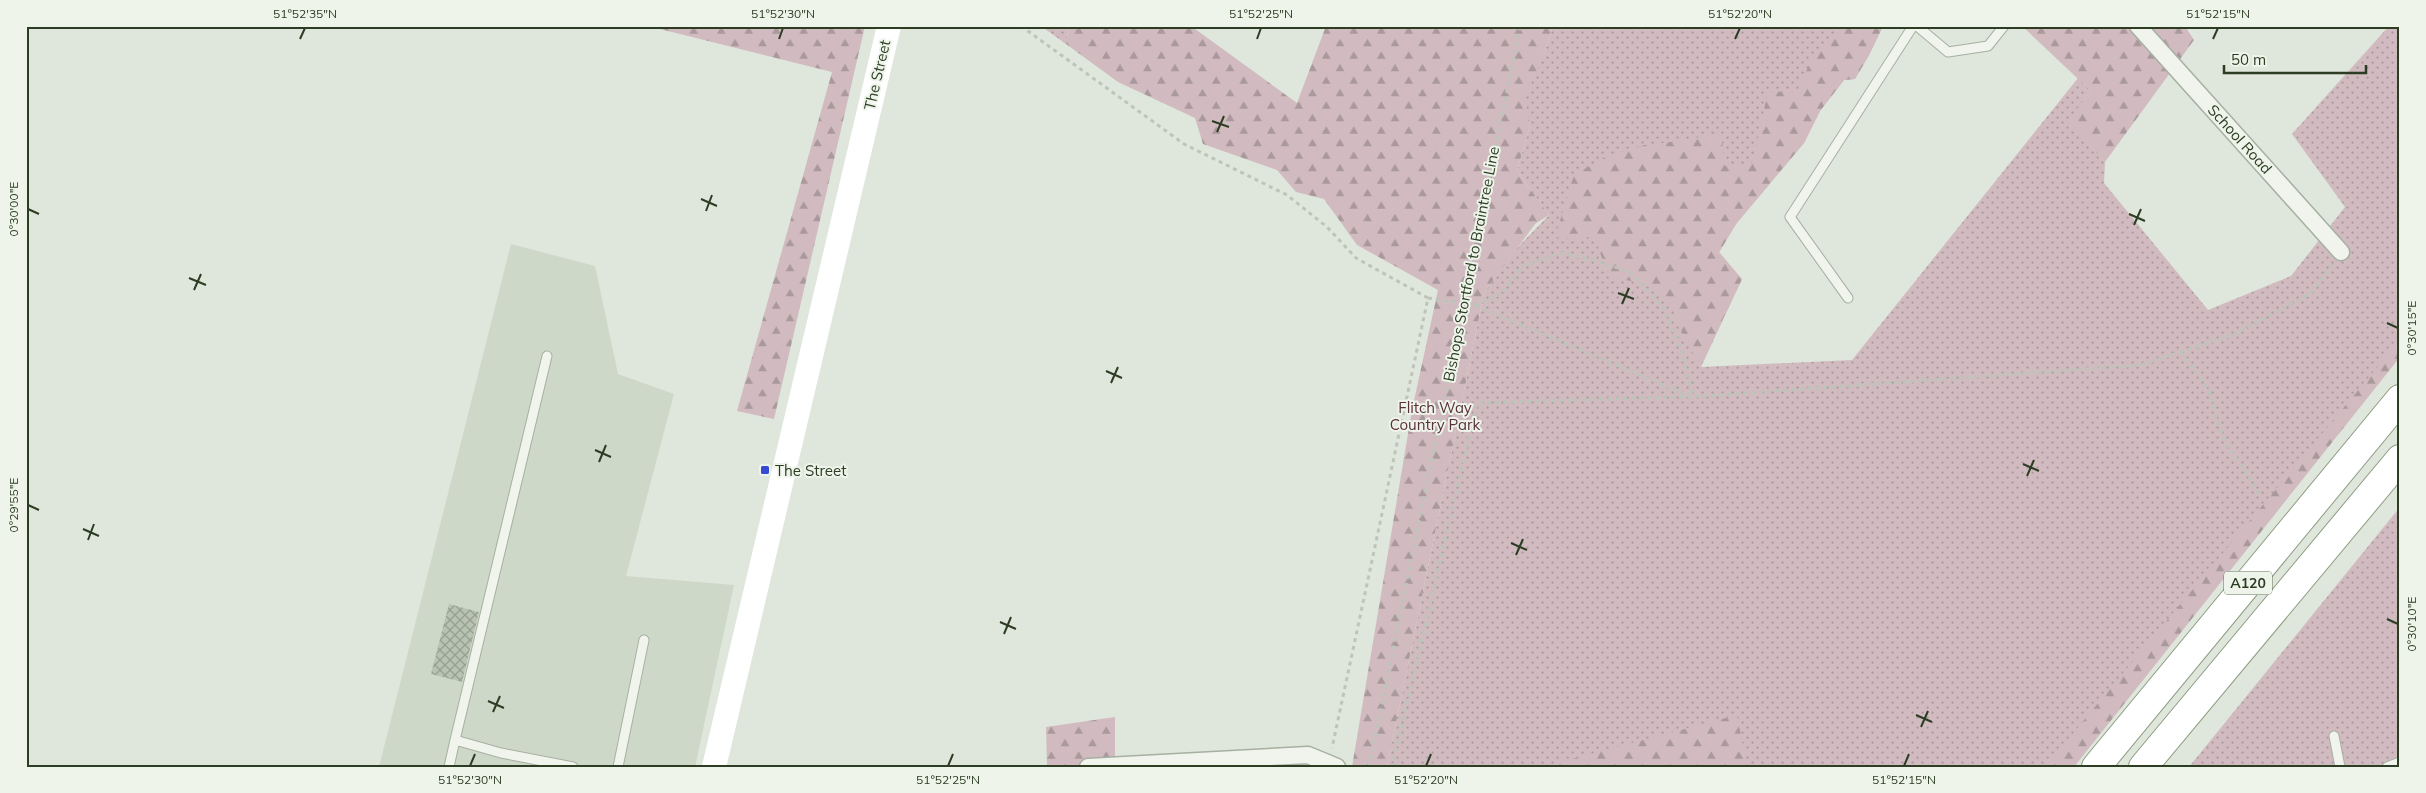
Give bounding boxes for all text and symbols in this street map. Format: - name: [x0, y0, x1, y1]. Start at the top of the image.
- text: 51°52'35"N: [273, 6, 337, 21]
- text: 51°52'30"N: [751, 6, 815, 21]
- text: 51°52'25"N: [1229, 6, 1293, 21]
- text: 51°52'20"N: [1708, 6, 1772, 21]
- text: 51°52'15"N: [2186, 6, 2250, 21]
- street label: The Street: [860, 38, 894, 112]
- scale bar: [2224, 42, 2366, 74]
- text: 50 m: [2231, 50, 2266, 69]
- street label: School Road: [2204, 100, 2276, 178]
- street label: Bishops Stortford to Braintree Line: [1439, 145, 1503, 383]
- text: 0°30'00"E: [6, 182, 21, 236]
- text: 0°30'15"E: [2404, 301, 2419, 355]
- park label: Flitch Way Country Park: [1390, 398, 1480, 434]
- place label: The Street: [775, 461, 846, 480]
- marker: The Street: [759, 464, 771, 476]
- text: 0°29'55"E: [6, 478, 21, 532]
- road number: A120: [2224, 572, 2272, 594]
- text: 0°30'10"E: [2404, 597, 2419, 651]
- text: 51°52'30"N: [438, 772, 502, 787]
- text: 51°52'25"N: [916, 772, 980, 787]
- text: 51°52'20"N: [1394, 772, 1458, 787]
- text: 51°52'15"N: [1872, 772, 1936, 787]

